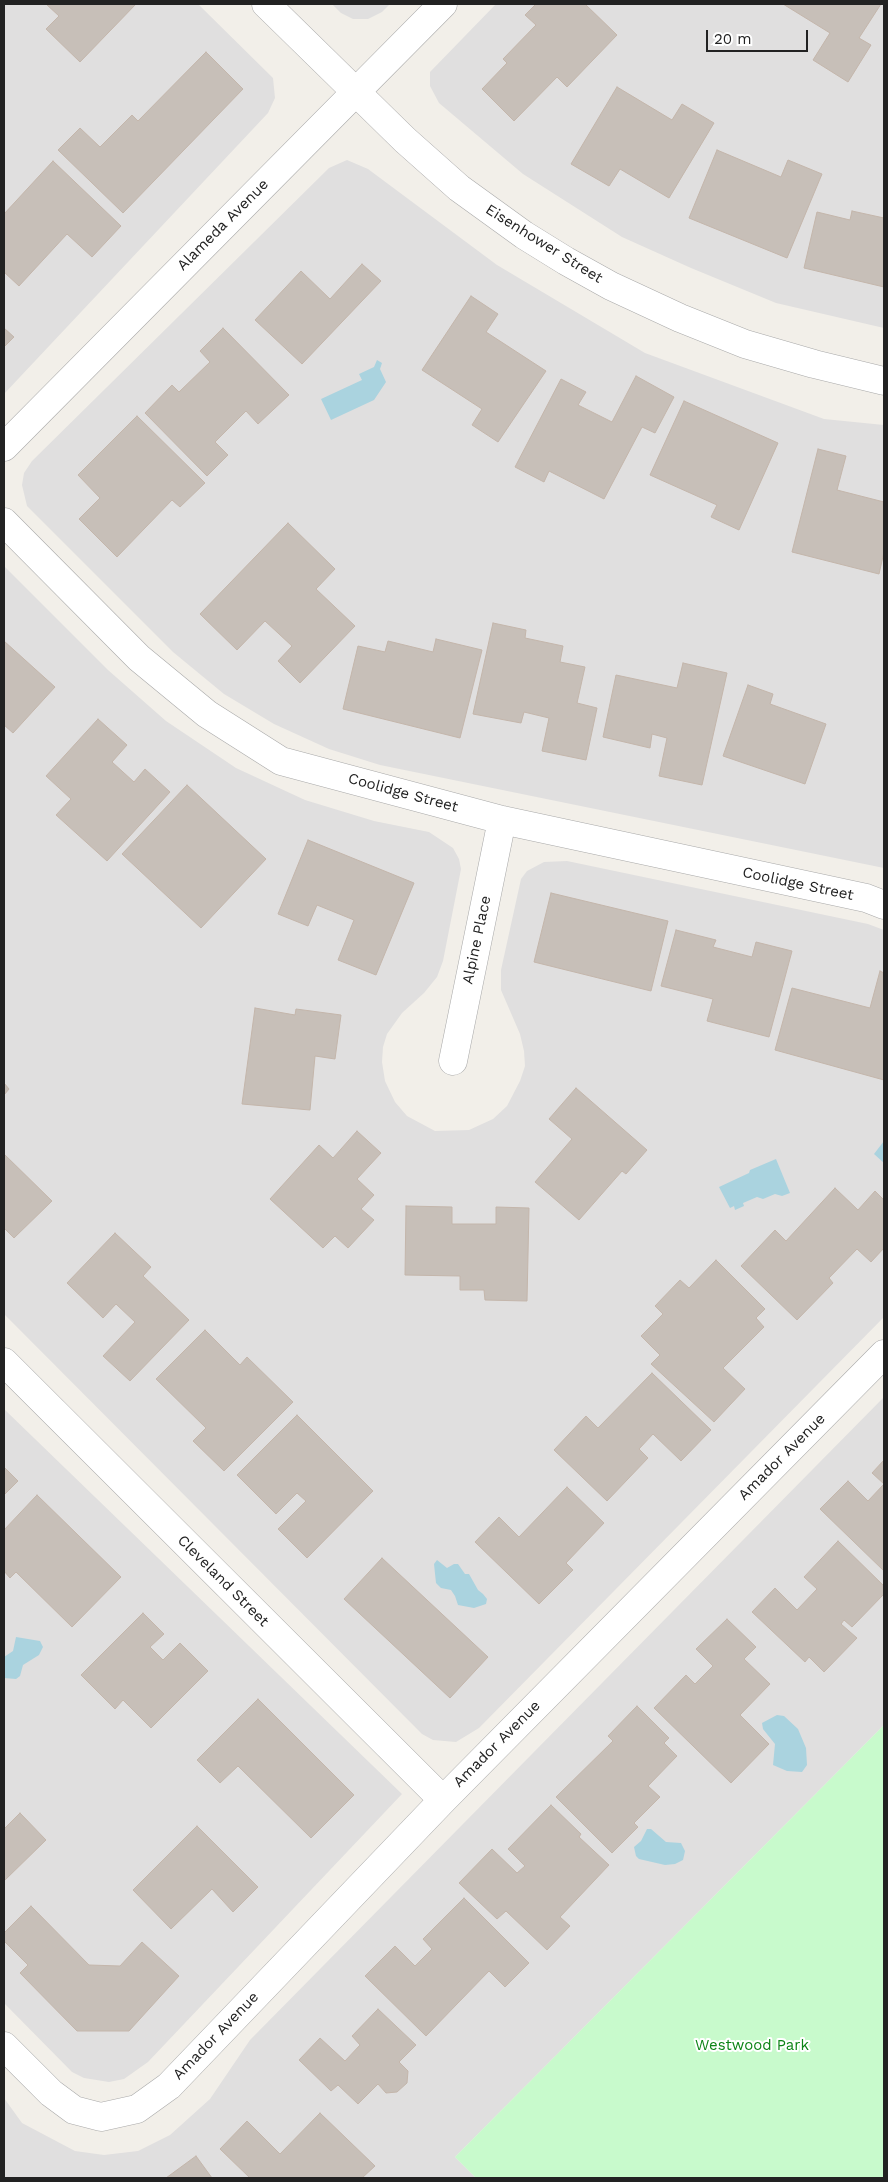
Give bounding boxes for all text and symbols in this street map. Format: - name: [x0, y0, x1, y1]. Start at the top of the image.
- scale bar: [708, 20, 810, 52]
- text: 20 m: [714, 30, 752, 48]
- street label: Alameda Avenue: [174, 176, 272, 274]
- street label: Eisenhower Street: [482, 201, 606, 287]
- street label: Coolidge Street: [346, 770, 460, 816]
- street label: Coolidge Street: [741, 863, 855, 905]
- street label: Alpine Place: [459, 894, 495, 986]
- street label: Amador Avenue: [735, 1410, 829, 1504]
- street label: Cleveland Street: [174, 1532, 272, 1630]
- street label: Amador Avenue: [450, 1697, 544, 1791]
- street label: Amador Avenue: [169, 1988, 263, 2084]
- park label: Westwood Park: [695, 2037, 809, 2055]

